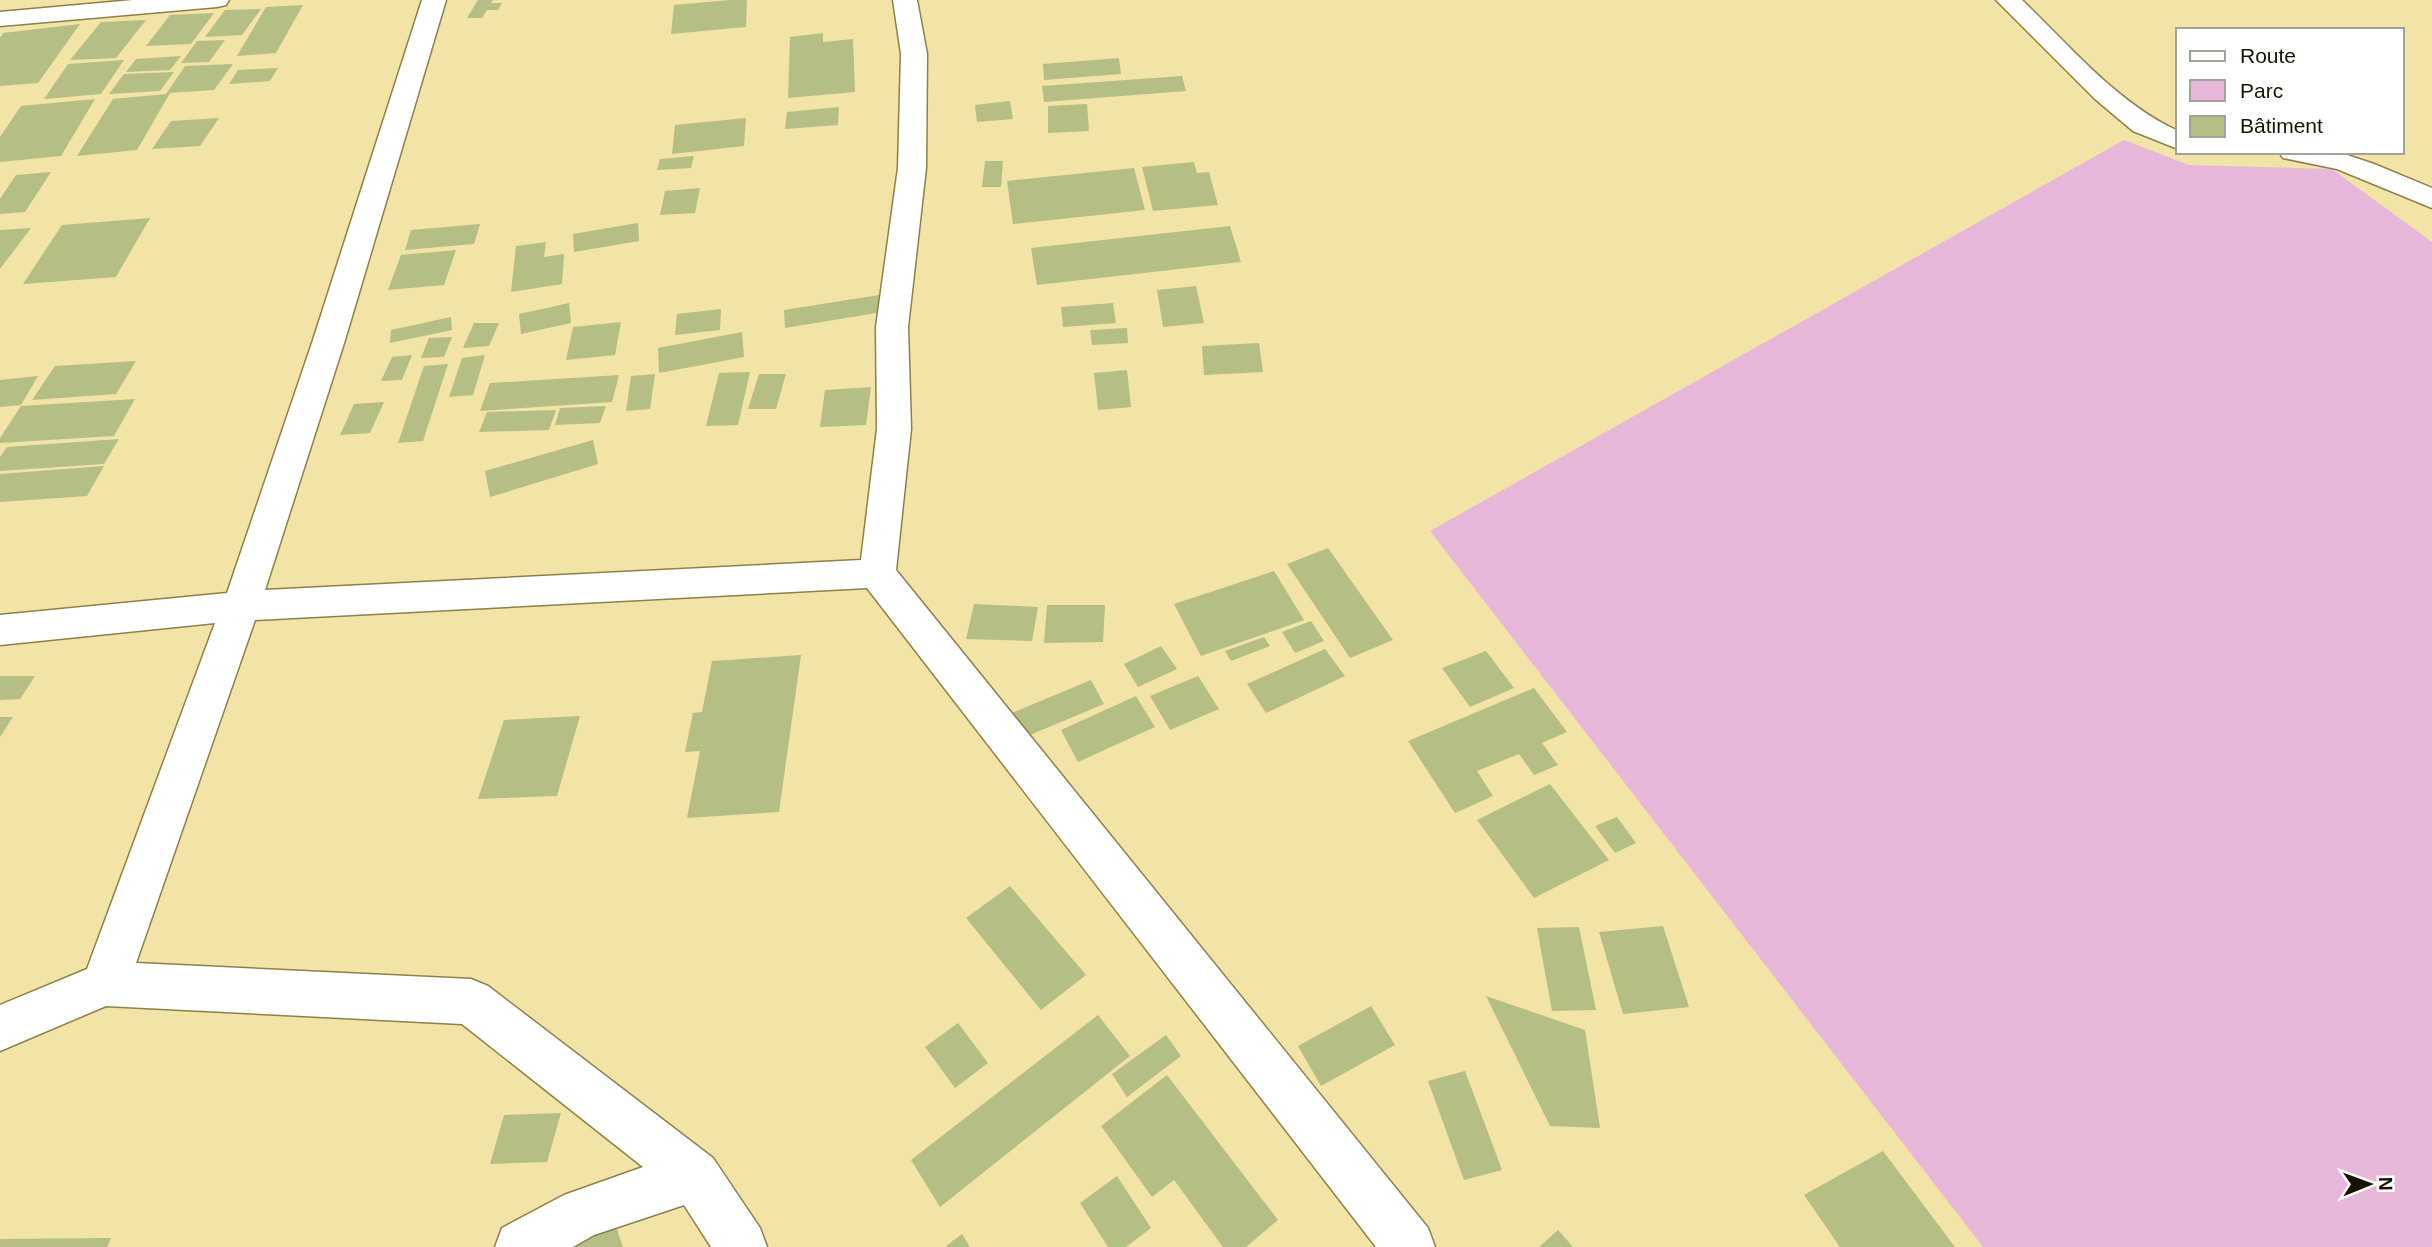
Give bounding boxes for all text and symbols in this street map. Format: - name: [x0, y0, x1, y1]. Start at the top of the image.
- legend: [2176, 28, 2404, 154]
- text: Route: [2240, 44, 2296, 67]
- text: Parc: [2240, 79, 2283, 102]
- text: Bâtiment: [2240, 114, 2323, 137]
- north arrow: [2334, 1149, 2404, 1219]
- text: N: [2375, 1177, 2396, 1191]

